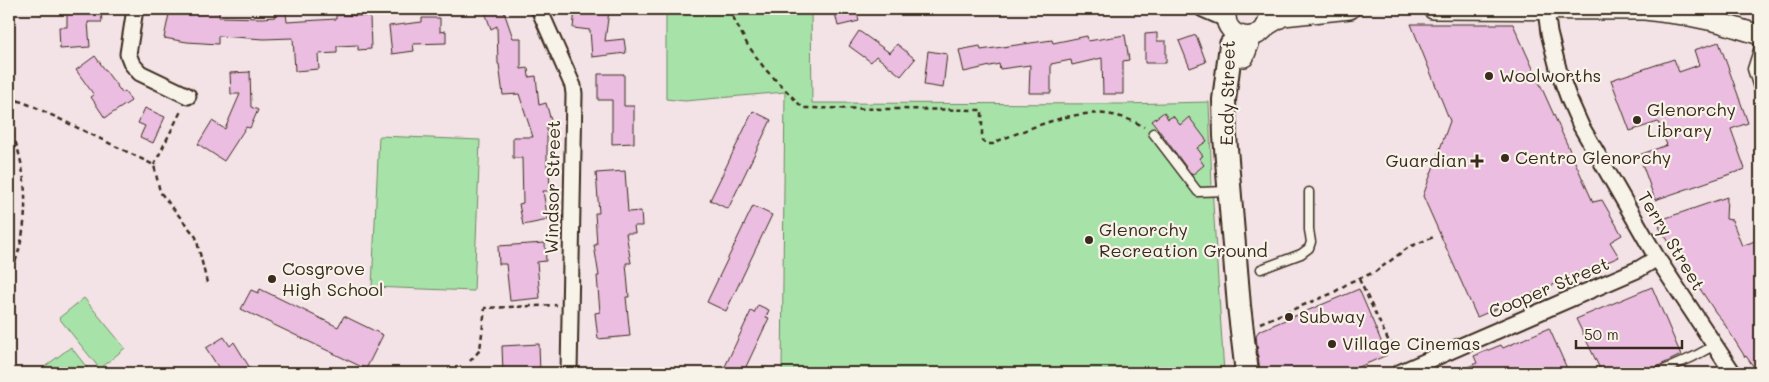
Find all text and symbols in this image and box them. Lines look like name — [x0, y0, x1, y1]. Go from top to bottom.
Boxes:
street label: Eady Street — [1214, 40, 1240, 146]
place label: Woolworths — [1499, 63, 1601, 87]
marker: Woolworths — [1483, 70, 1495, 82]
place label: Glenorchy Library — [1647, 97, 1736, 142]
marker: Glenorchy Library — [1631, 114, 1643, 126]
street label: Windsor Street — [539, 120, 565, 254]
place label: Centro Glenorchy — [1515, 145, 1671, 169]
place label: Guardian — [1385, 148, 1467, 172]
marker: Centro Glenorchy — [1499, 152, 1511, 164]
marker: Guardian — [1471, 155, 1483, 167]
street label: Terry Street — [1633, 186, 1711, 295]
place label: Glenorchy Recreation Ground — [1099, 217, 1268, 262]
marker: Glenorchy Recreation Ground — [1083, 234, 1095, 246]
street label: Cooper Street — [1485, 251, 1612, 323]
place label: Cosgrove High School — [282, 256, 383, 301]
marker: Cosgrove High School — [266, 273, 278, 285]
place label: Subway — [1299, 304, 1365, 328]
marker: Subway — [1283, 311, 1295, 323]
scale bar — [1576, 317, 1683, 349]
text: 50 m — [1584, 324, 1619, 344]
place label: Village Cinemas — [1342, 331, 1480, 355]
marker: Village Cinemas — [1326, 338, 1338, 350]

